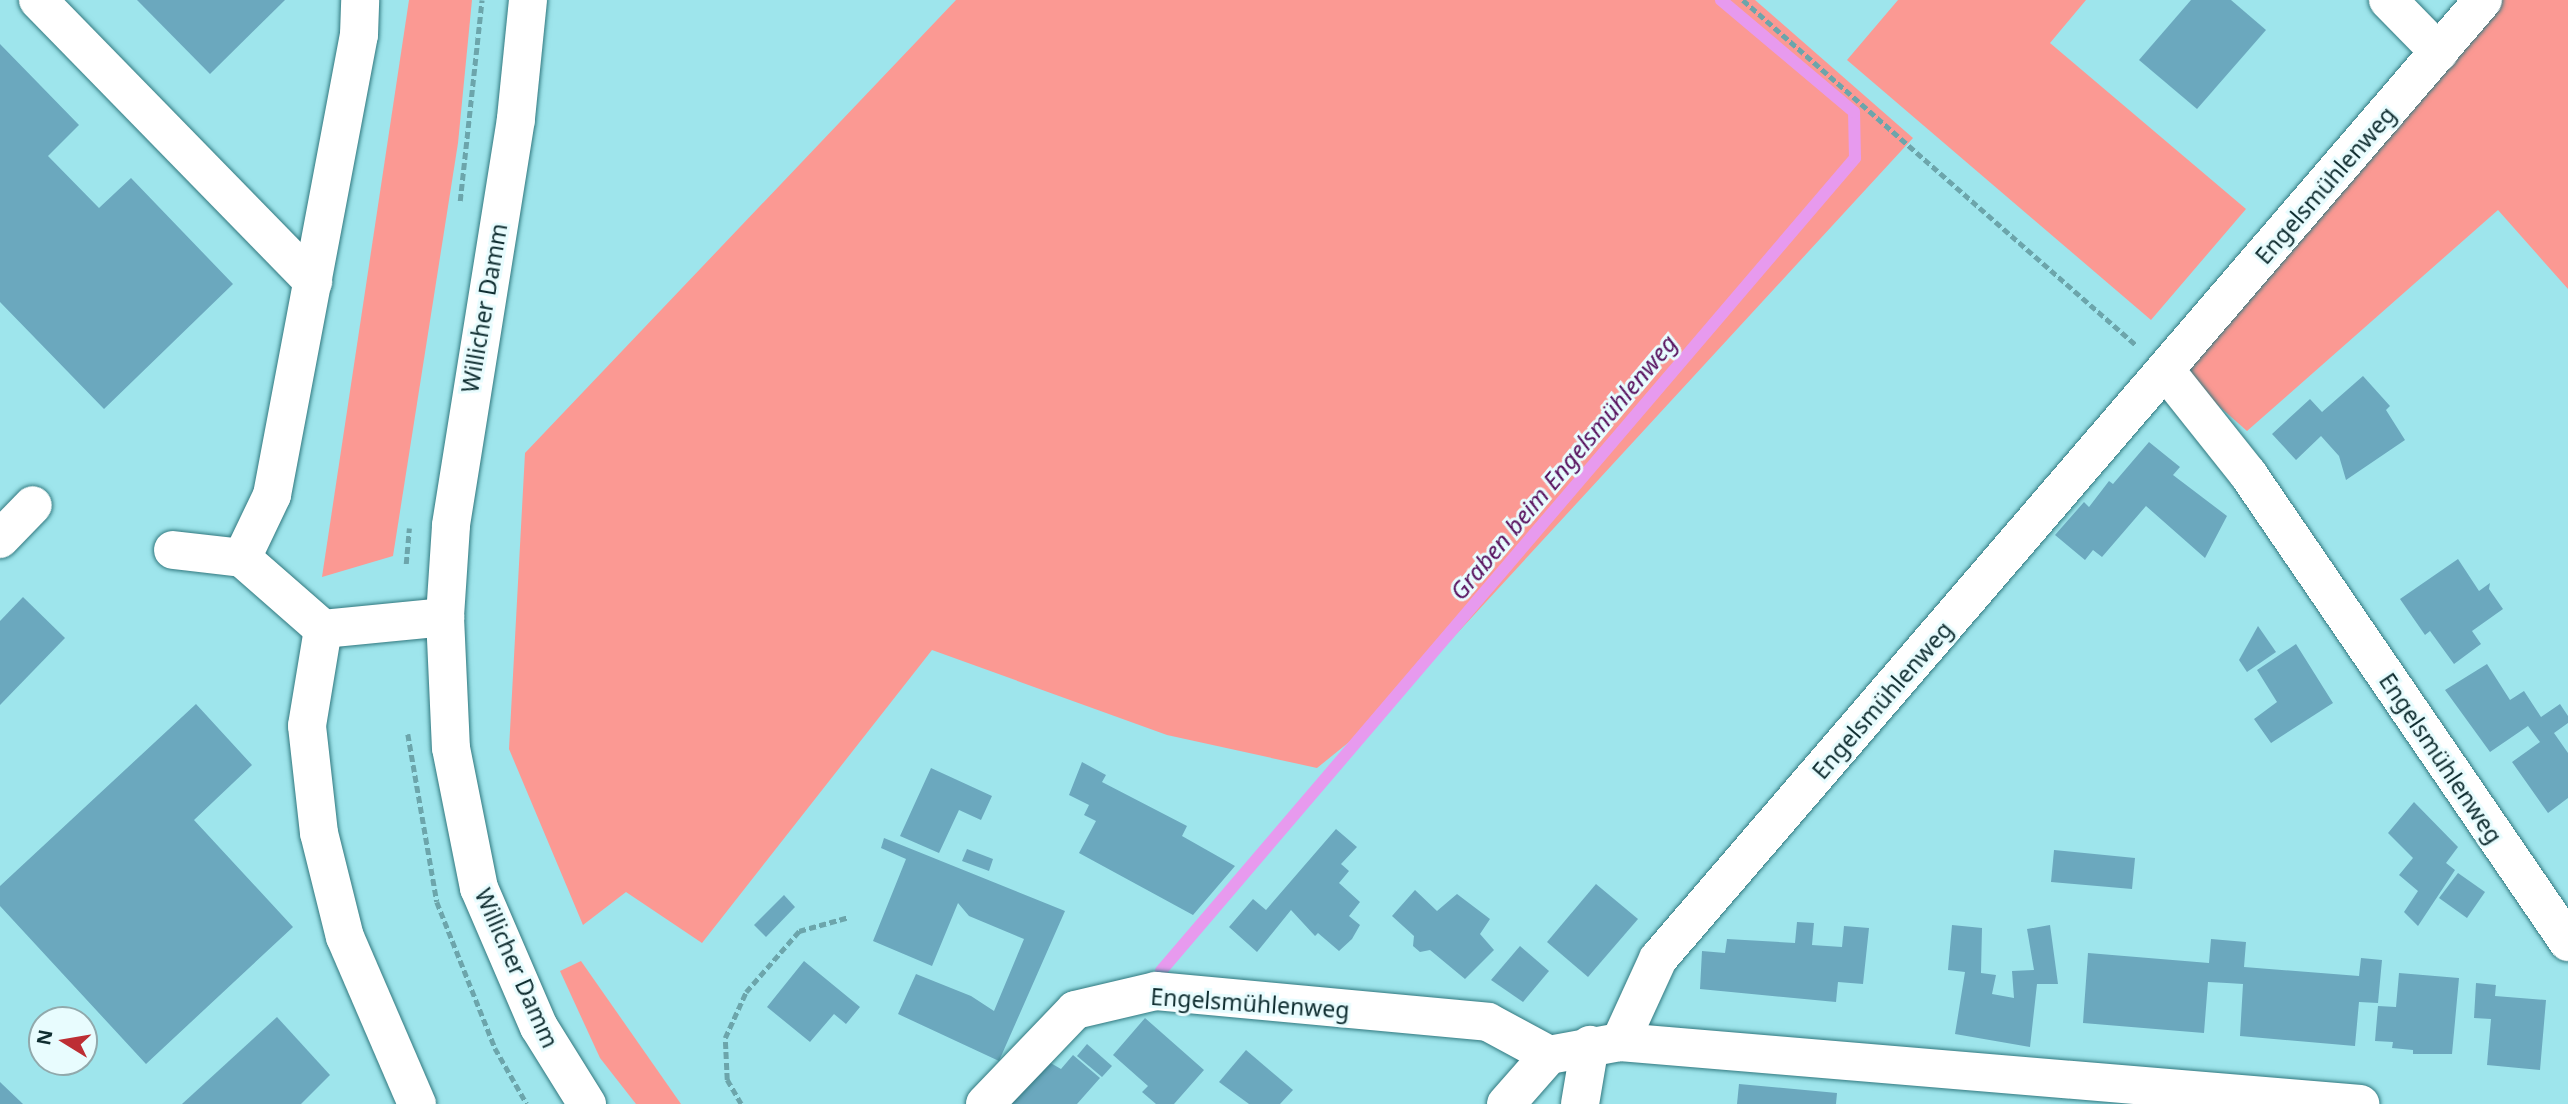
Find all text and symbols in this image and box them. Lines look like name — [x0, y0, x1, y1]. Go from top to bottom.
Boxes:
street label: Engelsmühlenweg — [2249, 101, 2401, 269]
street label: Willicher Damm — [456, 221, 512, 395]
water label: Graben beim Engelsmühlenweg — [1444, 329, 1682, 605]
street label: Engelsmühlenweg — [1806, 616, 1958, 784]
street label: Engelsmühlenweg — [2374, 668, 2508, 848]
street label: Willicher Damm — [470, 884, 564, 1052]
street label: Engelsmühlenweg — [1150, 982, 1350, 1024]
north arrow — [28, 1006, 98, 1076]
text: N — [30, 1027, 59, 1047]

